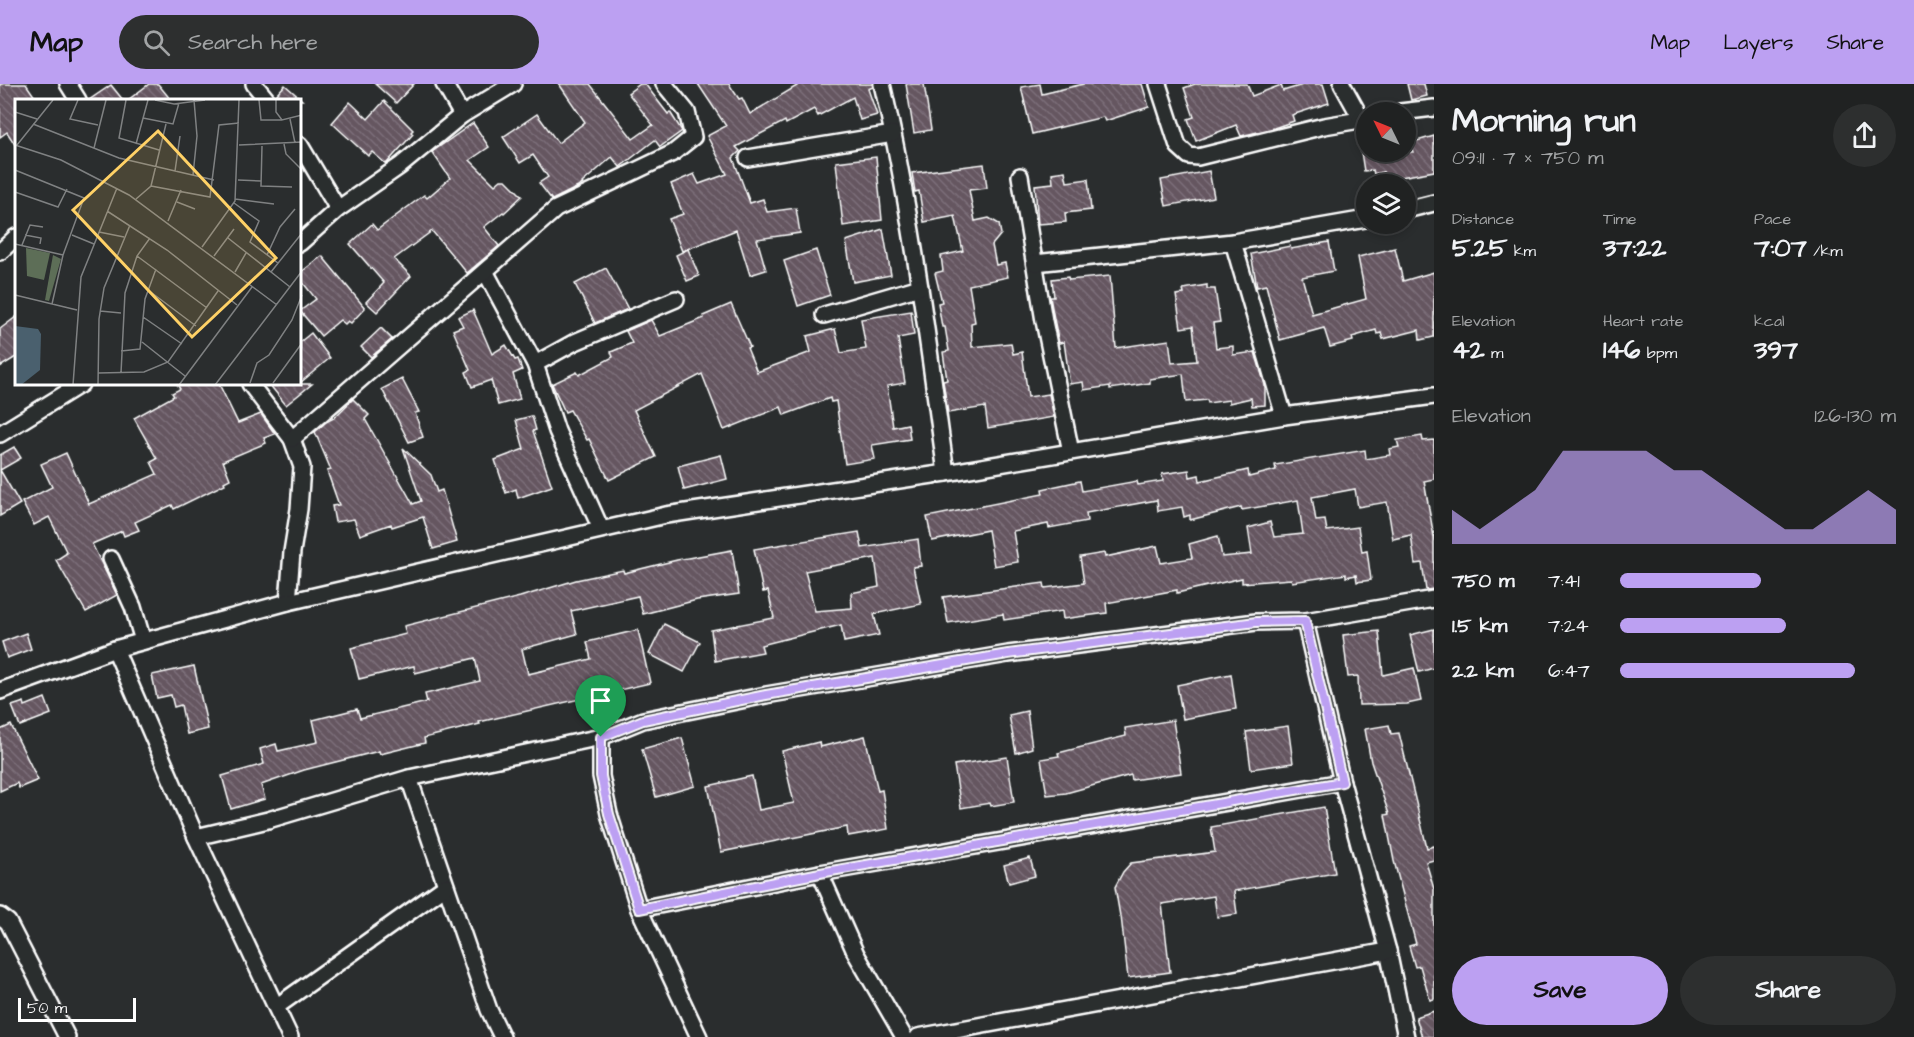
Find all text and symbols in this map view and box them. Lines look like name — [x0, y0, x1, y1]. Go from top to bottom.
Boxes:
search box — [119, 15, 539, 69]
text: Map — [30, 23, 83, 62]
icon: search — [140, 26, 173, 59]
text: Search here — [188, 27, 318, 58]
text: Map — [1650, 28, 1690, 57]
text: Layers — [1723, 28, 1793, 57]
text: Share — [1826, 28, 1884, 57]
text: Morning run — [1452, 98, 1636, 144]
inset map — [15, 99, 302, 386]
north arrow — [1356, 102, 1416, 162]
map controls — [1356, 102, 1416, 234]
button: share — [1833, 104, 1896, 167]
text: 09:11 · 7 × 750 m — [1452, 144, 1604, 172]
button: layers — [1356, 174, 1416, 234]
text: Distance — [1452, 208, 1514, 230]
text: Time — [1603, 208, 1637, 230]
text: Pace — [1754, 208, 1791, 230]
text: 5.25 — [1452, 230, 1507, 266]
text: 37:22 — [1603, 230, 1666, 266]
text: 7:07 — [1754, 230, 1807, 266]
text: km — [1507, 240, 1536, 262]
text: /km — [1807, 240, 1843, 262]
text: Elevation — [1452, 310, 1515, 332]
text: Heart rate — [1603, 310, 1683, 332]
text: kcal — [1754, 310, 1785, 332]
text: 42 — [1452, 332, 1485, 368]
text: 146 — [1603, 332, 1640, 368]
text: 397 — [1754, 332, 1798, 368]
text: m — [1485, 342, 1503, 364]
text: bpm — [1640, 342, 1677, 364]
text: Elevation — [1452, 402, 1531, 430]
text: 126–130 m — [1814, 402, 1896, 430]
text: 750 m — [1452, 567, 1515, 595]
text: 7:41 — [1548, 567, 1580, 595]
text: 1.5 km — [1452, 612, 1507, 640]
text: 7:24 — [1548, 612, 1589, 640]
text: 2.2 km — [1452, 657, 1514, 685]
text: 6:47 — [1548, 657, 1590, 685]
pin — [575, 675, 626, 737]
icon: arrive — [584, 684, 617, 717]
button: Save — [1452, 956, 1668, 1025]
button: Share — [1680, 956, 1896, 1025]
scale bar — [18, 995, 136, 1022]
text: 50 m — [27, 997, 67, 1019]

